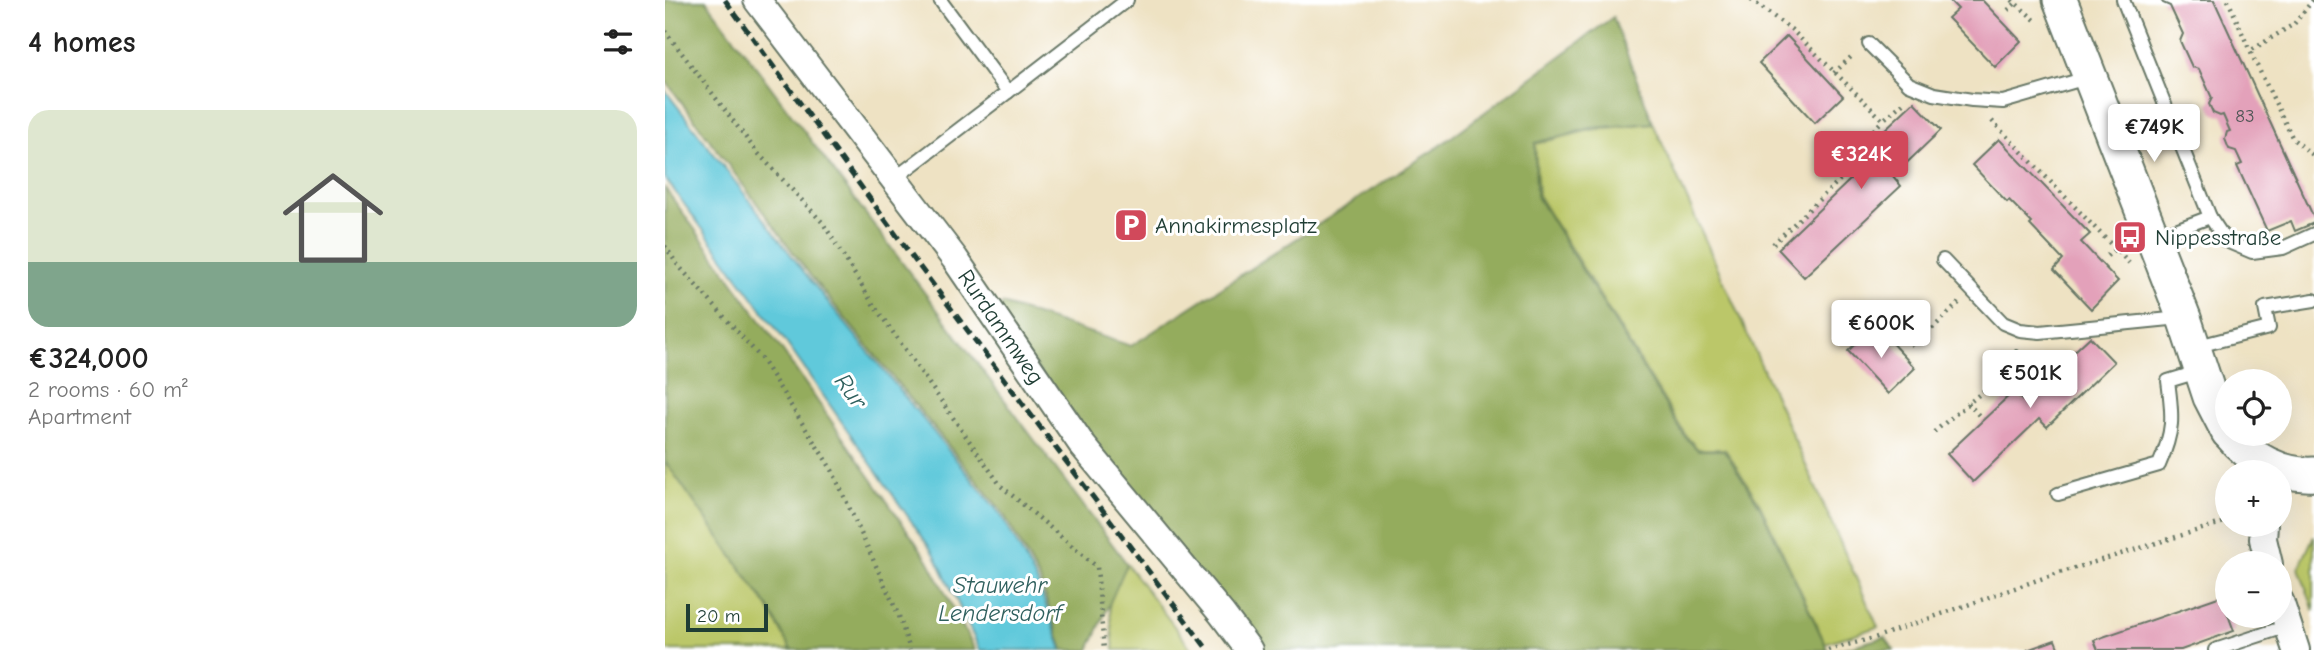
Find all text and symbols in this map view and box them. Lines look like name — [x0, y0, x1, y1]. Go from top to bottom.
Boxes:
icon: filters — [599, 23, 637, 61]
text: 4 homes — [28, 25, 135, 60]
pin: €749K — [2105, 104, 2203, 164]
house number: 83 — [2235, 105, 2255, 127]
text: €749K — [2124, 113, 2184, 140]
pin: €324K — [1812, 132, 1910, 191]
text: €324K — [1830, 140, 1892, 167]
icon: home — [270, 155, 396, 281]
parking icon: Annakirmesplatz — [1112, 206, 1150, 244]
place label: Annakirmesplatz — [1155, 212, 1317, 239]
bus stop icon: Nippesstraße — [2111, 218, 2149, 256]
place label: Nippesstraße — [2155, 224, 2281, 251]
street label: Rurdammweg — [952, 264, 1050, 390]
pin: €600K — [1832, 300, 1930, 360]
text: €600K — [1847, 309, 1915, 336]
text: €324,000 — [28, 341, 149, 376]
pin: €501K — [1981, 350, 2079, 410]
text: €501K — [1998, 359, 2062, 386]
water label: Rur — [829, 368, 874, 415]
map controls — [2215, 369, 2292, 628]
button: locate — [2215, 369, 2292, 446]
text: 2 rooms · 60 m² — [28, 376, 188, 403]
text: Apartment — [28, 403, 131, 430]
button: + — [2215, 460, 2292, 537]
button: − — [2215, 551, 2292, 628]
water label: Stauwehr Lendersdorf — [938, 571, 1066, 627]
scale bar — [686, 601, 768, 633]
text: 20 m — [697, 605, 741, 627]

